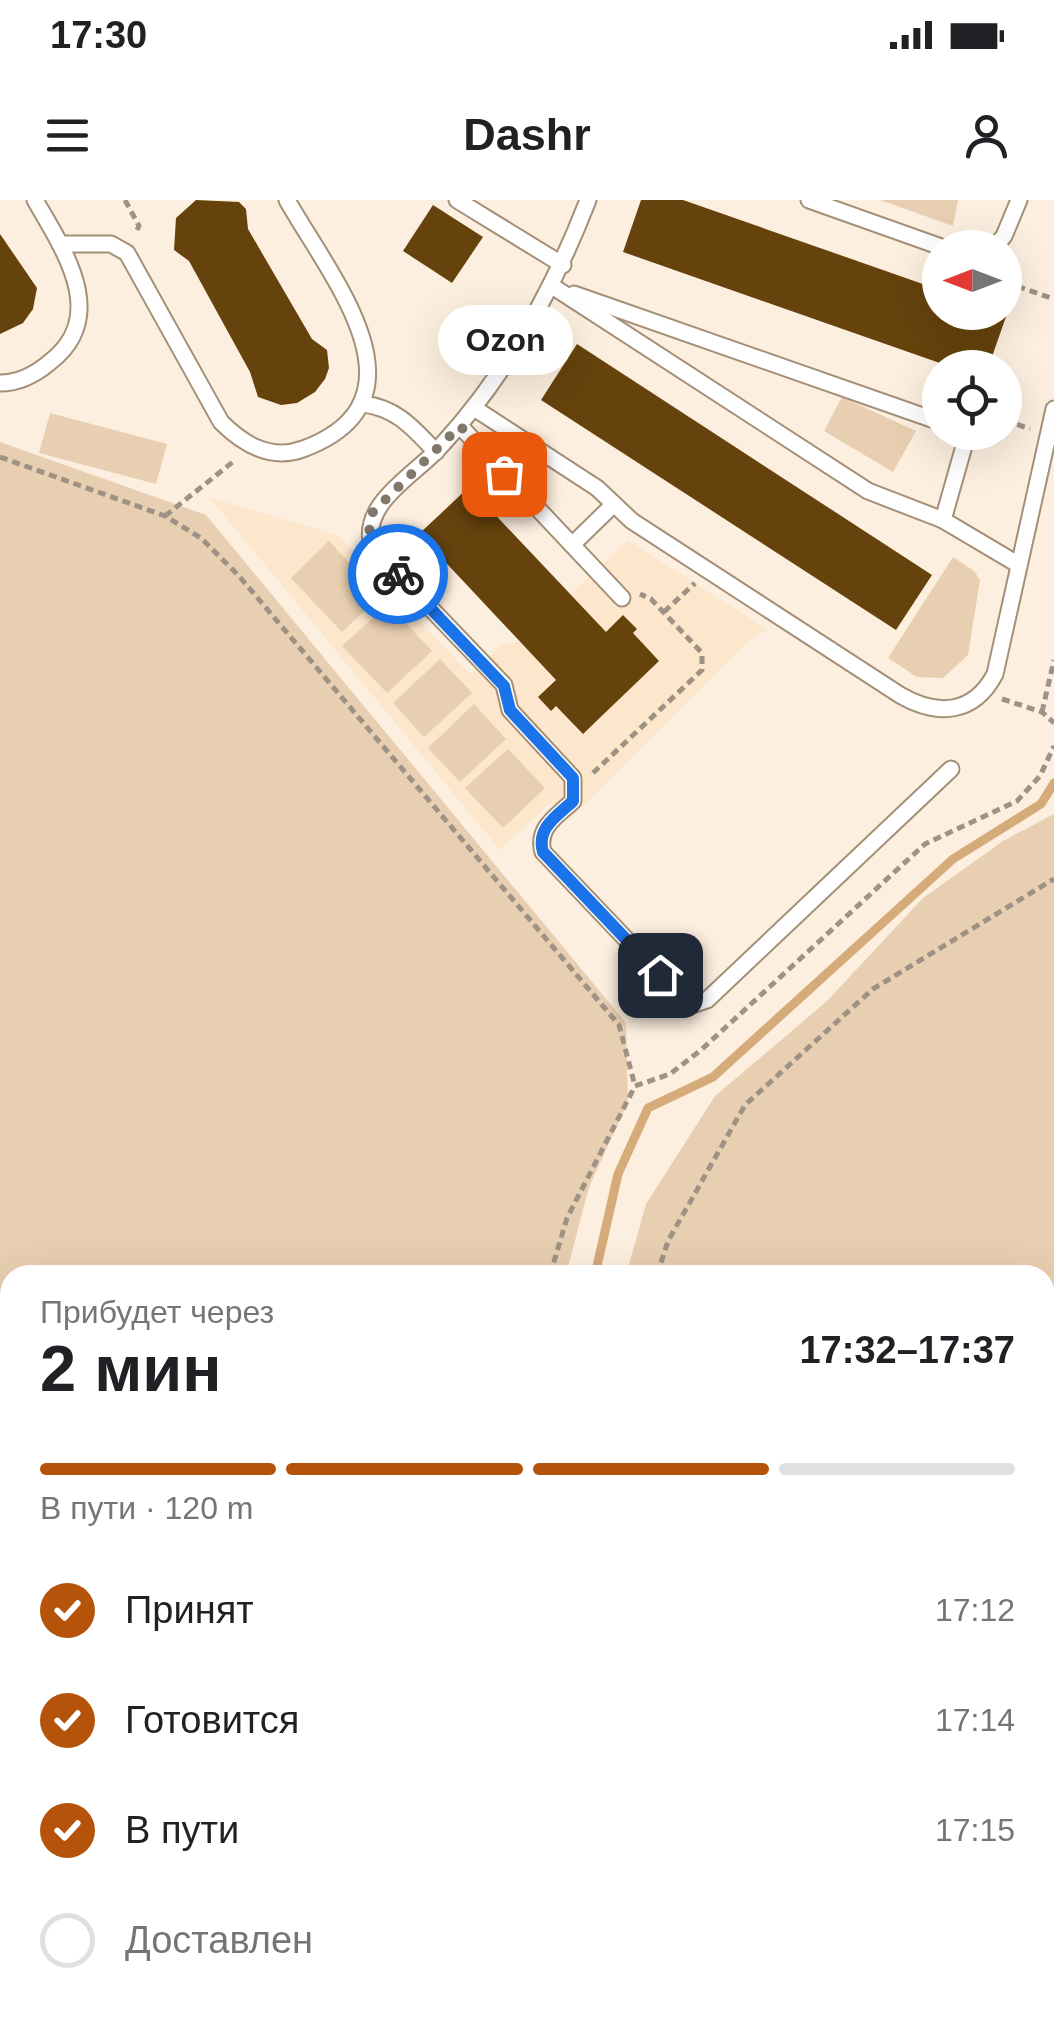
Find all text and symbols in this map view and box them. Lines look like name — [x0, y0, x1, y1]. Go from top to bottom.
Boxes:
text: 17:30 — [50, 14, 147, 56]
icon: menu — [40, 108, 95, 163]
icon: person — [959, 108, 1014, 163]
text: Dashr — [463, 109, 591, 160]
north arrow — [922, 230, 1022, 330]
map controls — [922, 230, 1022, 450]
callout: Ozon — [436, 304, 572, 374]
text: Ozon — [466, 322, 545, 358]
button: locate — [922, 350, 1022, 450]
pin — [462, 432, 547, 517]
icon: bag — [477, 447, 532, 502]
courier — [348, 524, 448, 624]
icon: bike — [371, 547, 426, 602]
pin — [618, 933, 703, 1018]
icon: home — [633, 948, 688, 1003]
text: Прибудет через — [40, 1294, 274, 1330]
text: 17:32–17:37 — [799, 1329, 1015, 1371]
text: 2 мин — [40, 1332, 222, 1405]
text: В пути · 120 m — [40, 1490, 253, 1526]
icon: check — [40, 1583, 95, 1638]
text: Принят — [125, 1589, 254, 1631]
text: 17:12 — [935, 1592, 1015, 1628]
icon: check — [40, 1693, 95, 1748]
text: Готовится — [125, 1699, 299, 1741]
text: 17:14 — [935, 1702, 1015, 1738]
icon: check — [40, 1803, 95, 1858]
text: В пути — [125, 1809, 239, 1851]
text: 17:15 — [935, 1812, 1015, 1848]
text: Доставлен — [125, 1919, 313, 1961]

